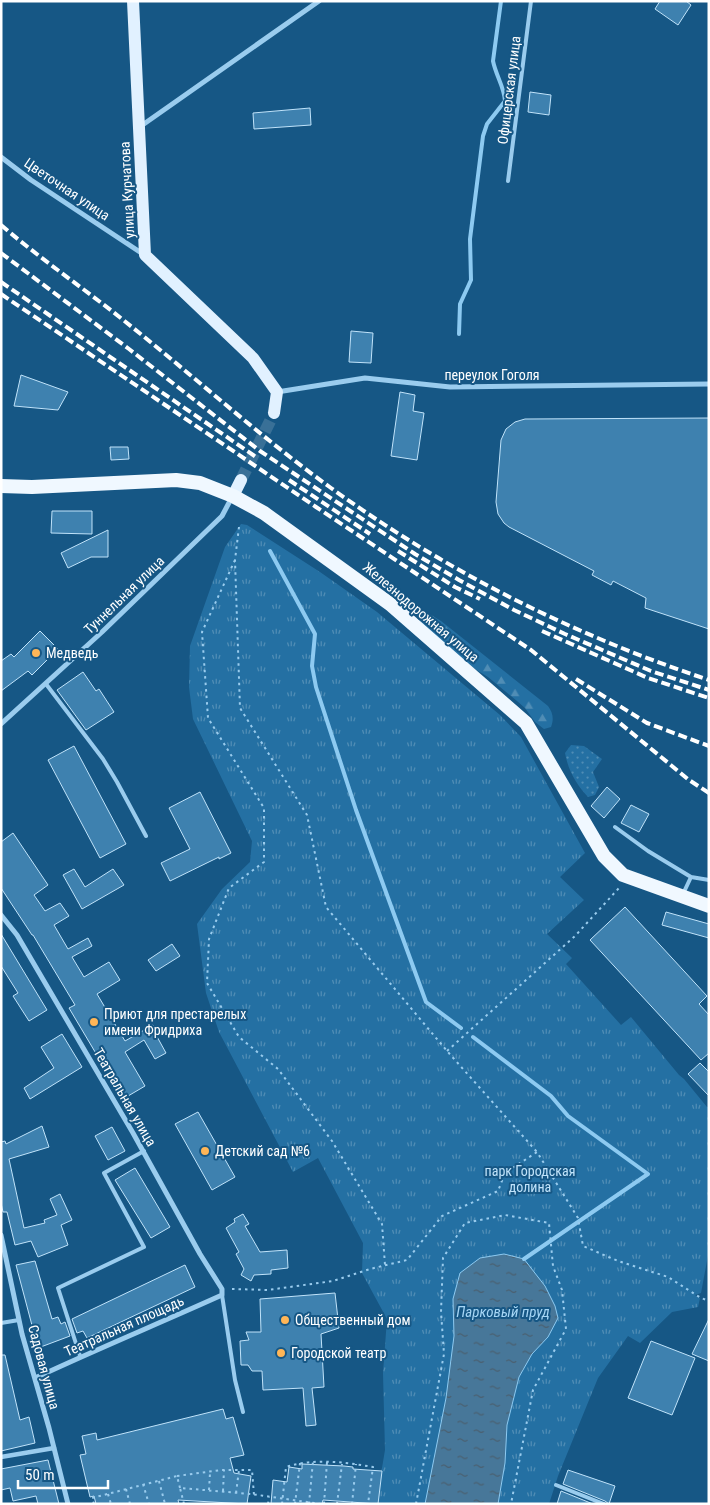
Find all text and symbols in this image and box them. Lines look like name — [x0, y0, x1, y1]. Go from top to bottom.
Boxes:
street label: Офицерская улица — [494, 35, 524, 145]
street label: улица Курчатова — [116, 141, 138, 239]
street label: Цветочная улица — [21, 155, 113, 223]
street label: переулок Гоголя — [444, 367, 540, 383]
street label: Туннельная улица — [81, 553, 167, 637]
street label: Железнодорожная улица — [360, 559, 482, 665]
place label: Медведь — [46, 645, 99, 661]
marker: Медведь — [30, 647, 42, 659]
place label: Приют для престарелых имени Фридриха — [104, 1006, 246, 1038]
marker: Приют для престарелых имени Фридриха — [88, 1016, 100, 1028]
street label: Театральная улица — [90, 1045, 160, 1149]
place label: Детский сад №6 — [215, 1143, 310, 1159]
marker: Детский сад №6 — [199, 1145, 211, 1157]
park label: парк Городская долина — [485, 1163, 575, 1195]
street label: Театральная площадь — [62, 1292, 187, 1360]
water label: Парковый пруд — [456, 1303, 550, 1321]
place label: Общественный дом — [295, 1312, 411, 1328]
marker: Общественный дом — [279, 1314, 291, 1326]
street label: Садовая улица — [25, 1323, 63, 1411]
place label: Городской театр — [291, 1345, 386, 1361]
marker: Городской театр — [275, 1347, 287, 1359]
scale bar — [18, 1458, 108, 1490]
text: 50 m — [25, 1466, 55, 1484]

